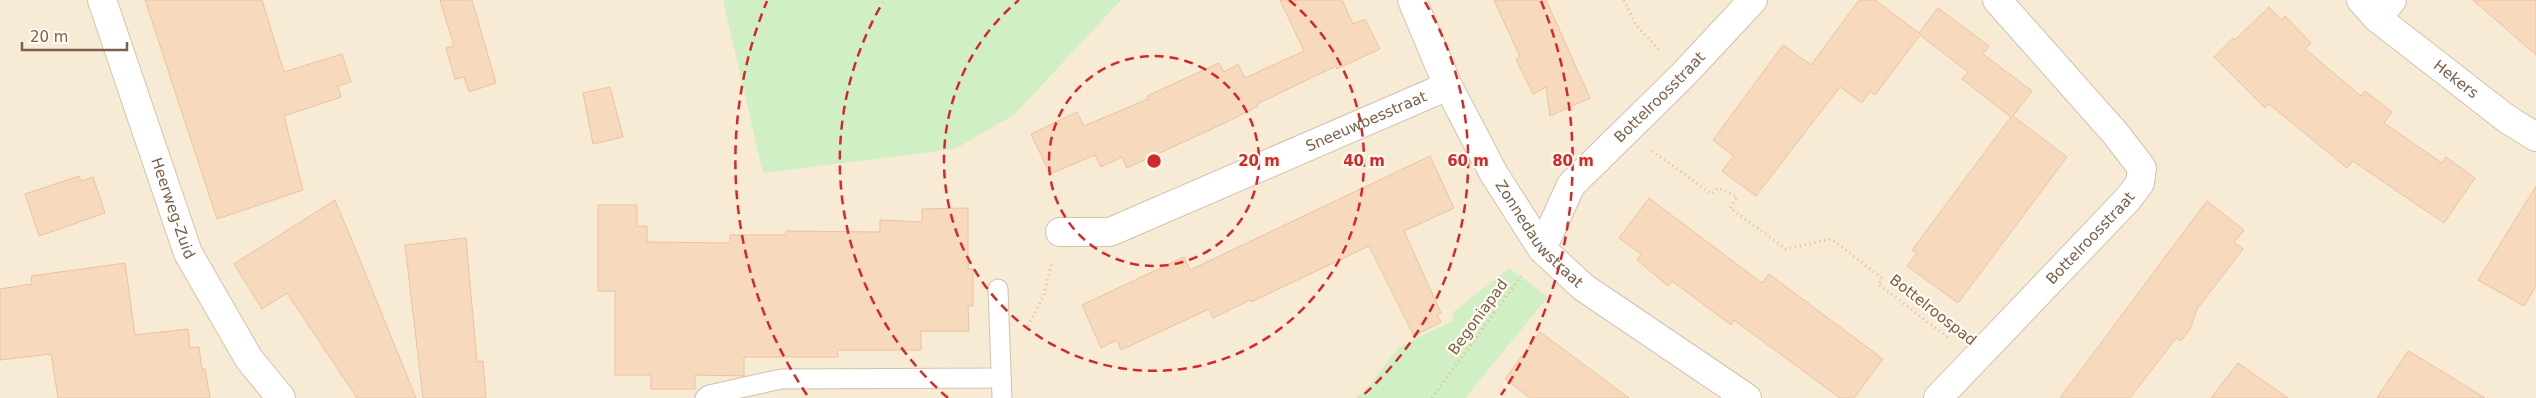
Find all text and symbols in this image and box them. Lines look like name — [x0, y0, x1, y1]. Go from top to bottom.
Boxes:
scale bar — [22, 20, 128, 52]
text: 20 m — [30, 28, 68, 46]
street label: Bottelroosstraat — [1611, 48, 1709, 146]
street label: Hekers — [2430, 56, 2482, 102]
street label: Sneeuwbesstraat — [1303, 87, 1430, 155]
centre of rings — [1145, 152, 1163, 170]
text: 20 m — [1238, 152, 1280, 170]
text: 40 m — [1343, 152, 1385, 170]
text: 60 m — [1447, 152, 1489, 170]
text: 80 m — [1552, 152, 1594, 170]
street label: Heerweg-Zuid — [147, 155, 199, 262]
street label: Zonnedauwstraat — [1491, 177, 1587, 291]
street label: Bottelroosstraat — [2042, 188, 2139, 288]
street label: Bottelroospad — [1886, 271, 1980, 349]
street label: Begoniapad — [1444, 276, 1512, 358]

